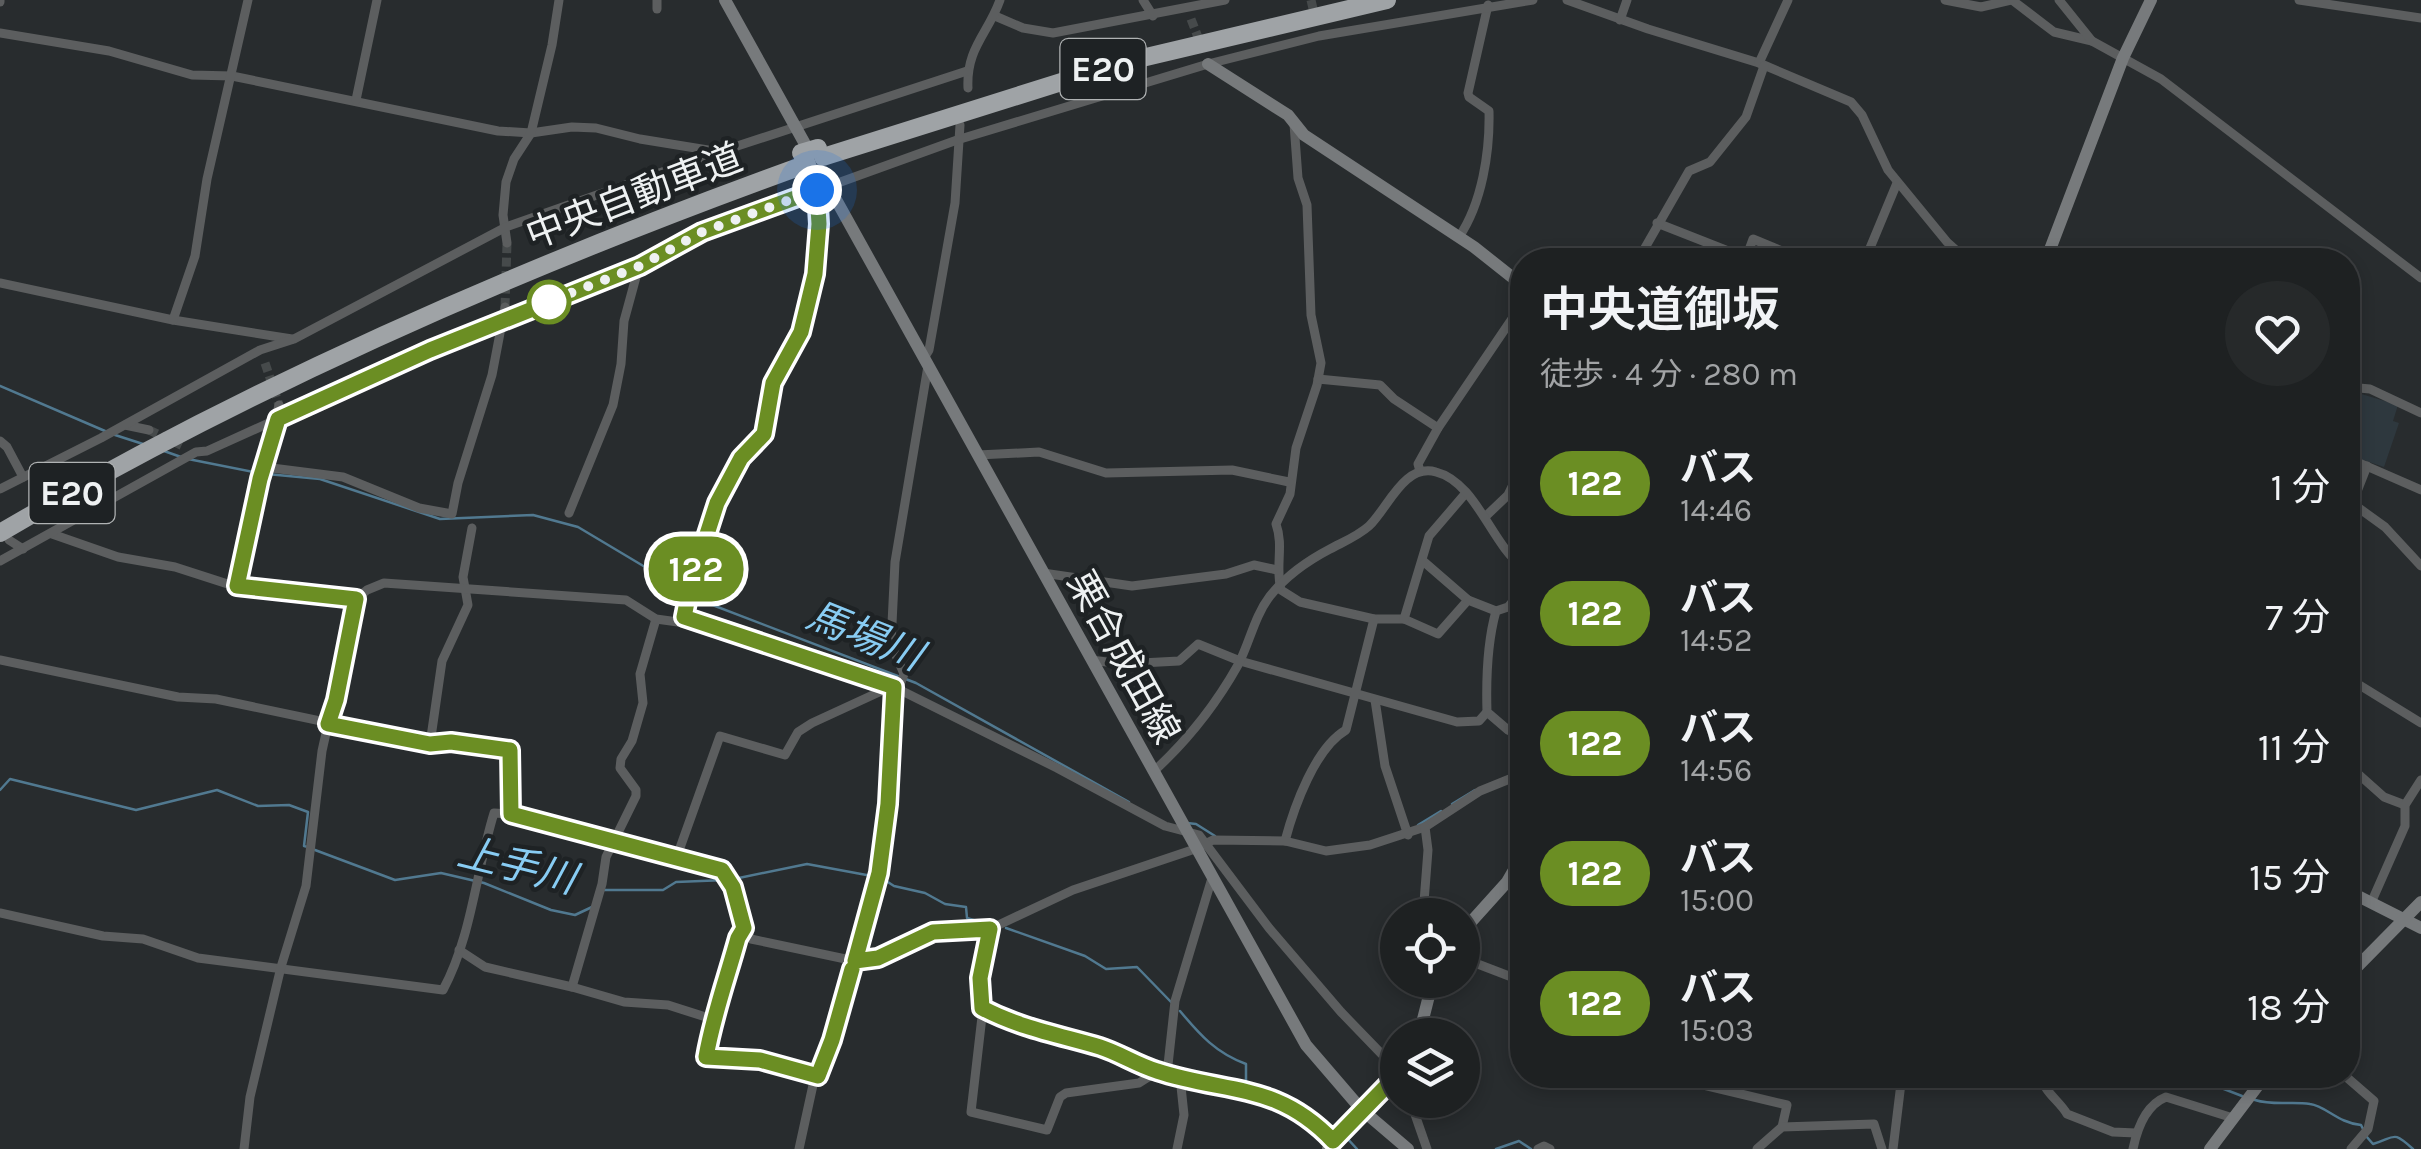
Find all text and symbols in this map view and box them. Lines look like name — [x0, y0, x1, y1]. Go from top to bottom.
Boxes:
road number: E20 — [1060, 39, 1146, 99]
street label: 中央自動車道 — [520, 135, 749, 258]
your location — [792, 165, 842, 215]
unlabelled marker — [528, 281, 570, 323]
button: heart — [2225, 281, 2330, 386]
text: 中央道御坂 — [1540, 282, 1780, 338]
text: 徒歩 · 4 分 · 280 m — [1540, 356, 1798, 393]
text: バス — [1680, 446, 1756, 491]
road number: E20 — [30, 463, 114, 523]
text: 122 — [1568, 463, 1622, 504]
text: 1 分 — [2270, 465, 2330, 510]
text: 14:46 — [1680, 492, 1752, 529]
line badge: 122 — [638, 536, 754, 602]
text: 122 — [669, 549, 723, 590]
street label: 栗合成田線 — [1058, 563, 1189, 751]
text: バス — [1680, 576, 1756, 621]
water label: 馬場川 — [800, 591, 933, 681]
text: 122 — [1568, 593, 1622, 634]
text: 7 分 — [2265, 595, 2330, 640]
text: 14:52 — [1680, 622, 1752, 659]
text: バス — [1680, 706, 1756, 751]
text: 122 — [1568, 723, 1622, 764]
text: 11 分 — [2258, 725, 2330, 770]
text: 14:56 — [1680, 752, 1752, 789]
water label: 上手川 — [453, 828, 585, 904]
text: バス — [1680, 836, 1756, 881]
text: 122 — [1568, 853, 1622, 894]
text: 15 分 — [2249, 855, 2330, 900]
text: 15:00 — [1680, 882, 1754, 919]
map controls — [1380, 898, 1480, 1118]
button: locate — [1380, 898, 1480, 998]
text: バス — [1680, 966, 1756, 1011]
text: 122 — [1568, 983, 1622, 1024]
text: 18 分 — [2247, 985, 2330, 1030]
text: 15:03 — [1680, 1012, 1754, 1049]
button: layers — [1380, 1018, 1480, 1118]

